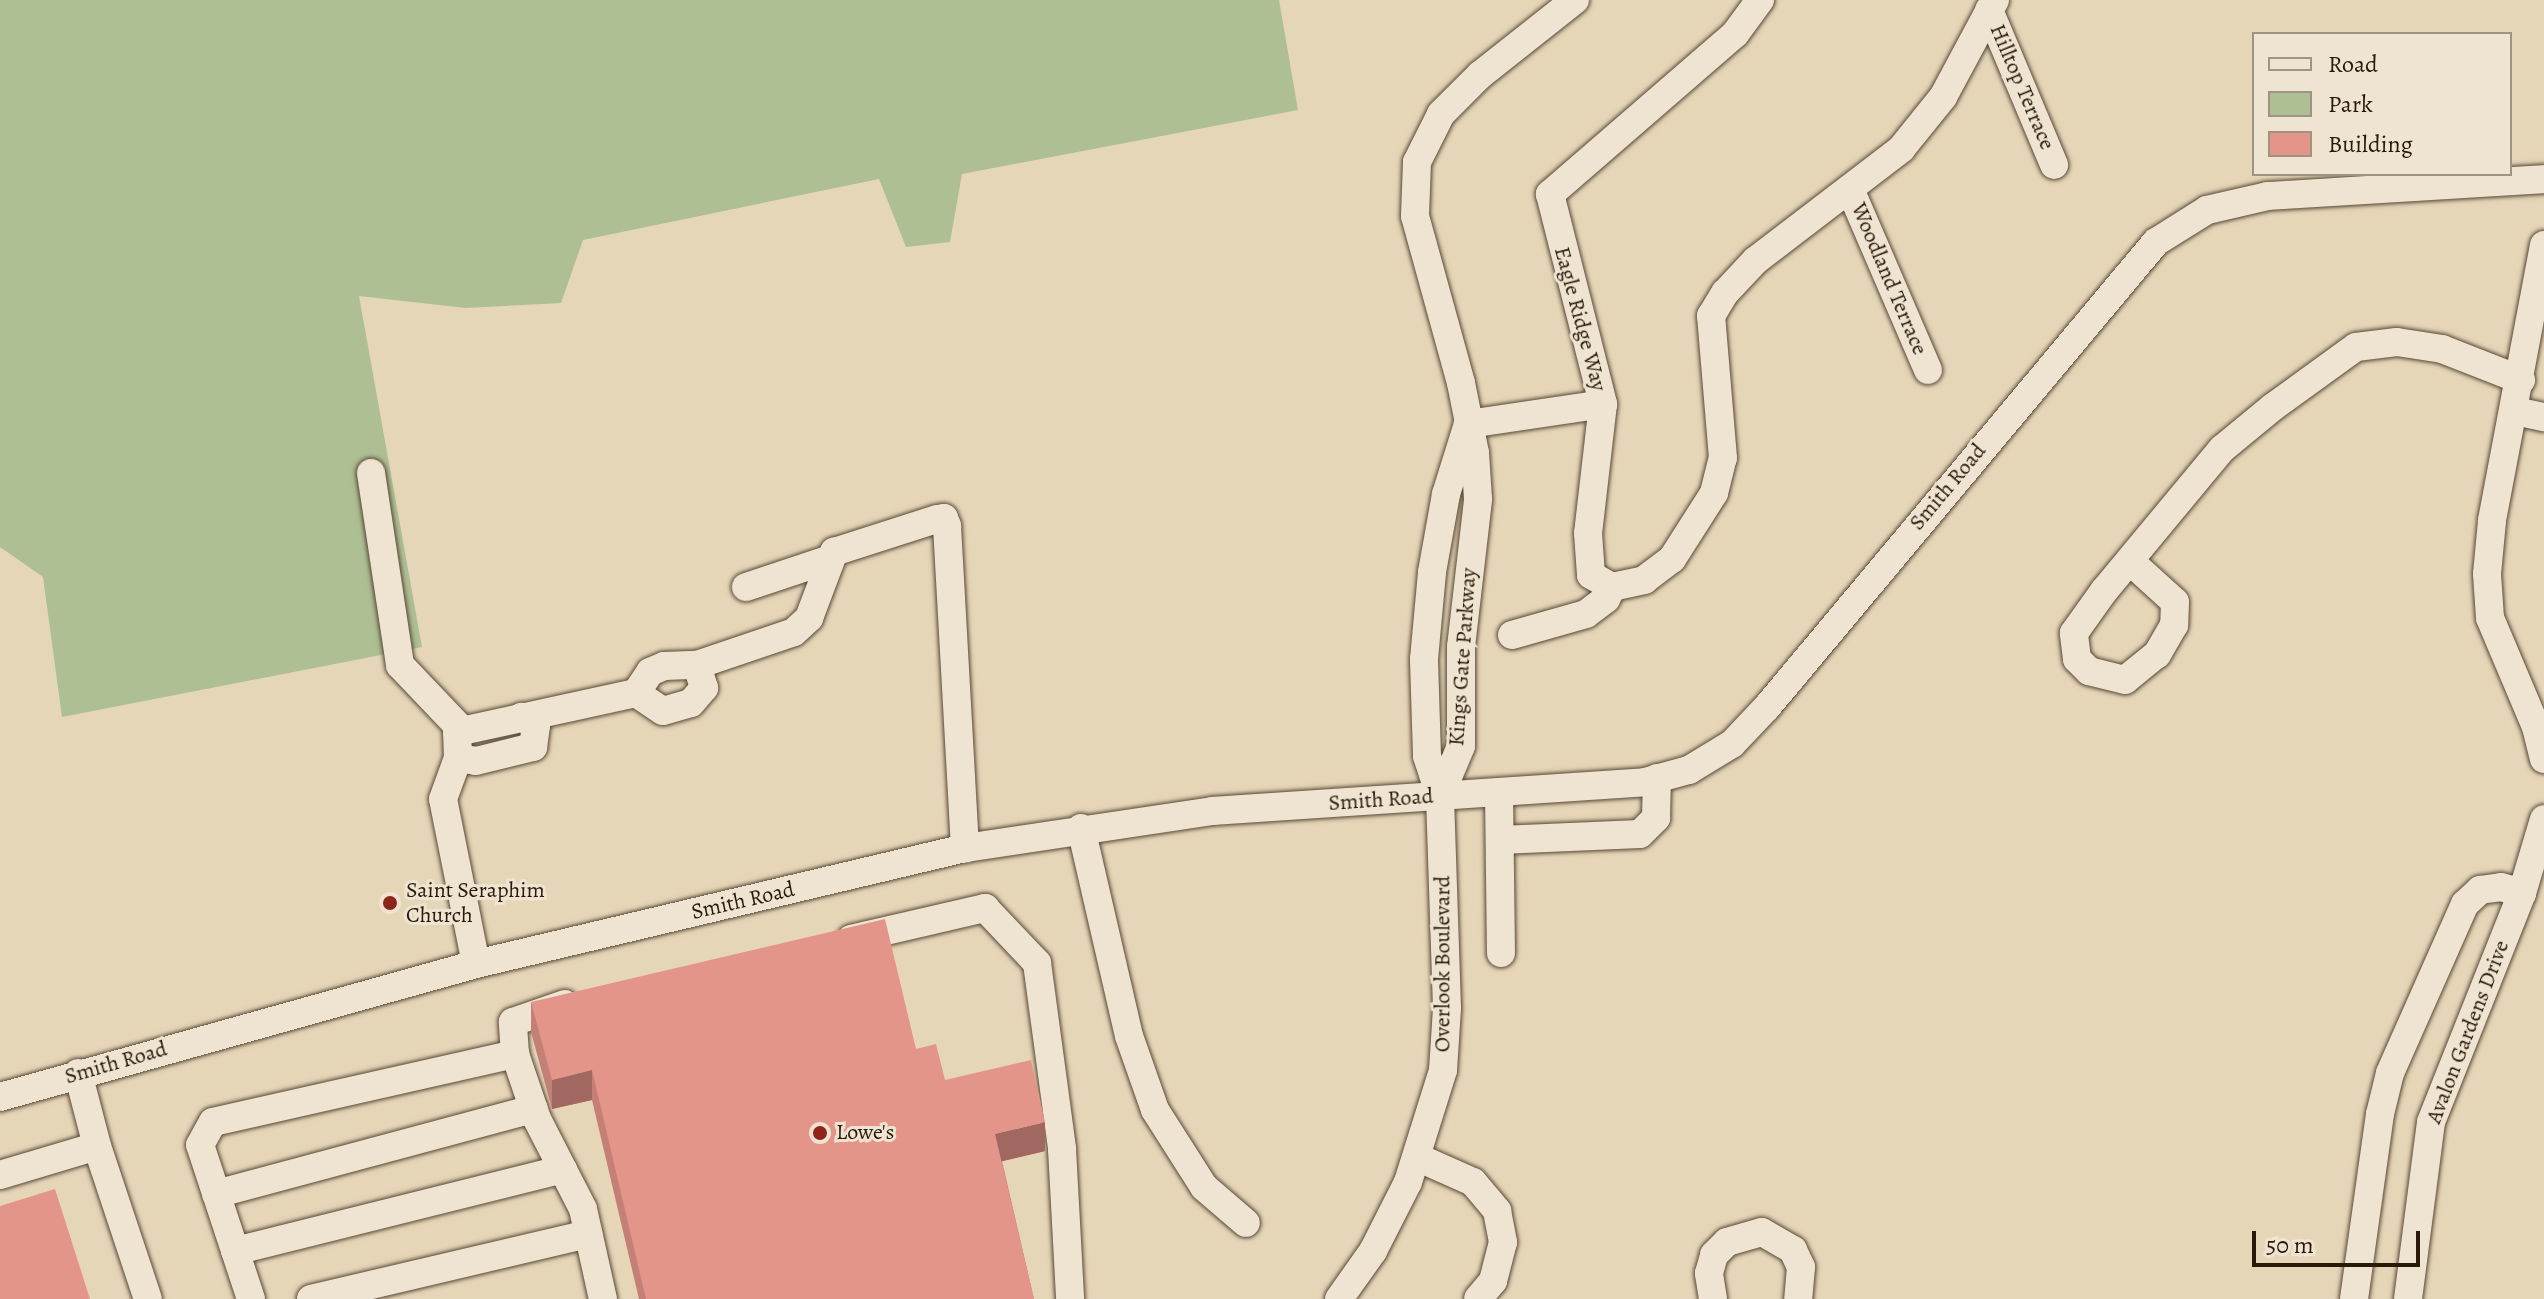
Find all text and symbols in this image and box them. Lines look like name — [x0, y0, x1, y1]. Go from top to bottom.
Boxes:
street label: Hilltop Terrace — [1984, 20, 2060, 154]
legend — [2252, 32, 2512, 176]
text: Road — [2328, 48, 2378, 80]
text: Park — [2328, 88, 2373, 120]
text: Building — [2328, 128, 2413, 160]
street label: Woodland Terrace — [1845, 199, 1933, 359]
street label: Eagle Ridge Way — [1548, 244, 1612, 394]
street label: Smith Road — [1904, 438, 1992, 536]
street label: Kings Gate Parkway — [1444, 567, 1482, 747]
street label: Smith Road — [1328, 783, 1434, 817]
street label: Smith Road — [689, 876, 797, 926]
street label: Overlook Boulevard — [1430, 876, 1456, 1052]
place label: Saint Seraphim Church — [406, 877, 545, 928]
marker: Saint Seraphim Church — [381, 894, 399, 912]
street label: Avalon Gardens Drive — [2421, 937, 2515, 1127]
street label: Smith Road — [62, 1036, 170, 1090]
place label: Lowe's — [836, 1120, 894, 1146]
marker: Lowe's — [811, 1124, 829, 1142]
scale bar — [2256, 1215, 2424, 1265]
text: 50 m — [2266, 1229, 2314, 1261]

